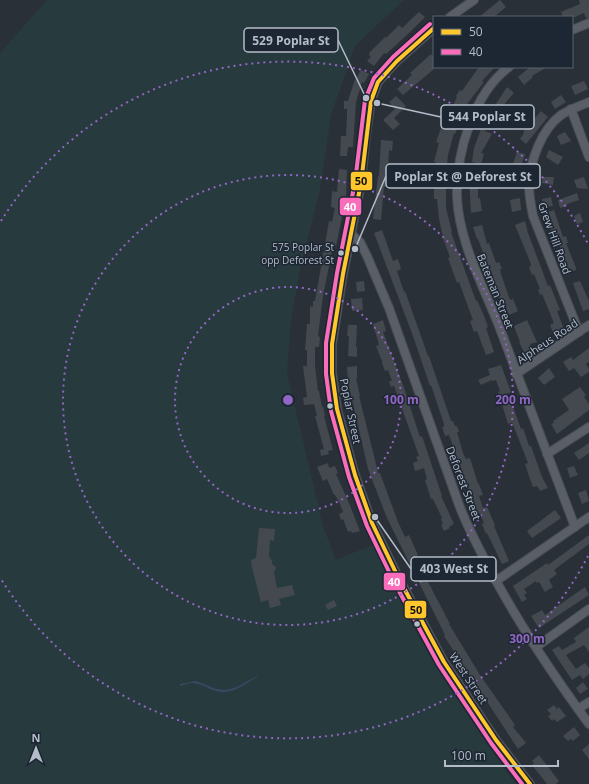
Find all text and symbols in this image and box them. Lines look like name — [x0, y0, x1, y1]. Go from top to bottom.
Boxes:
legend — [433, 16, 573, 68]
text: 50 — [469, 23, 483, 40]
callout: 529 Poplar St — [244, 28, 338, 52]
text: 529 Poplar St — [252, 32, 330, 49]
text: 40 — [469, 43, 483, 60]
callout: 544 Poplar St — [441, 105, 534, 129]
text: 544 Poplar St — [448, 108, 526, 125]
callout: Poplar St @ Deforest St — [386, 164, 540, 188]
text: Poplar St @ Deforest St — [394, 168, 532, 185]
line badge: 50 — [350, 171, 373, 191]
text: 50 — [355, 173, 367, 188]
line badge: 40 — [339, 197, 362, 216]
text: 40 — [344, 199, 356, 214]
street label: Grew Hill Road — [535, 200, 575, 276]
place label: 575 Poplar St opp Deforest St — [261, 240, 334, 267]
marker: 575 Poplar St opp Deforest St — [336, 248, 346, 258]
street label: Bateman Street — [474, 251, 518, 331]
street label: Alpheus Road — [514, 315, 580, 367]
street label: Poplar Street — [337, 377, 365, 445]
text: 100 m — [383, 391, 419, 408]
text: 200 m — [495, 391, 531, 408]
centre of rings — [281, 393, 295, 407]
unlabelled marker — [325, 401, 335, 411]
street label: Deforest Street — [443, 444, 485, 522]
callout: 403 West St — [411, 557, 496, 581]
text: 403 West St — [420, 560, 488, 577]
line badge: 40 — [383, 572, 406, 591]
text: 40 — [388, 574, 400, 589]
line badge: 50 — [404, 600, 427, 619]
text: 50 — [410, 602, 422, 617]
unlabelled marker — [412, 619, 422, 629]
text: 300 m — [509, 630, 545, 647]
street label: West Street — [446, 649, 492, 707]
north arrow — [16, 728, 56, 768]
text: N — [32, 730, 40, 745]
scale bar — [445, 742, 558, 768]
text: 100 m — [451, 747, 486, 764]

